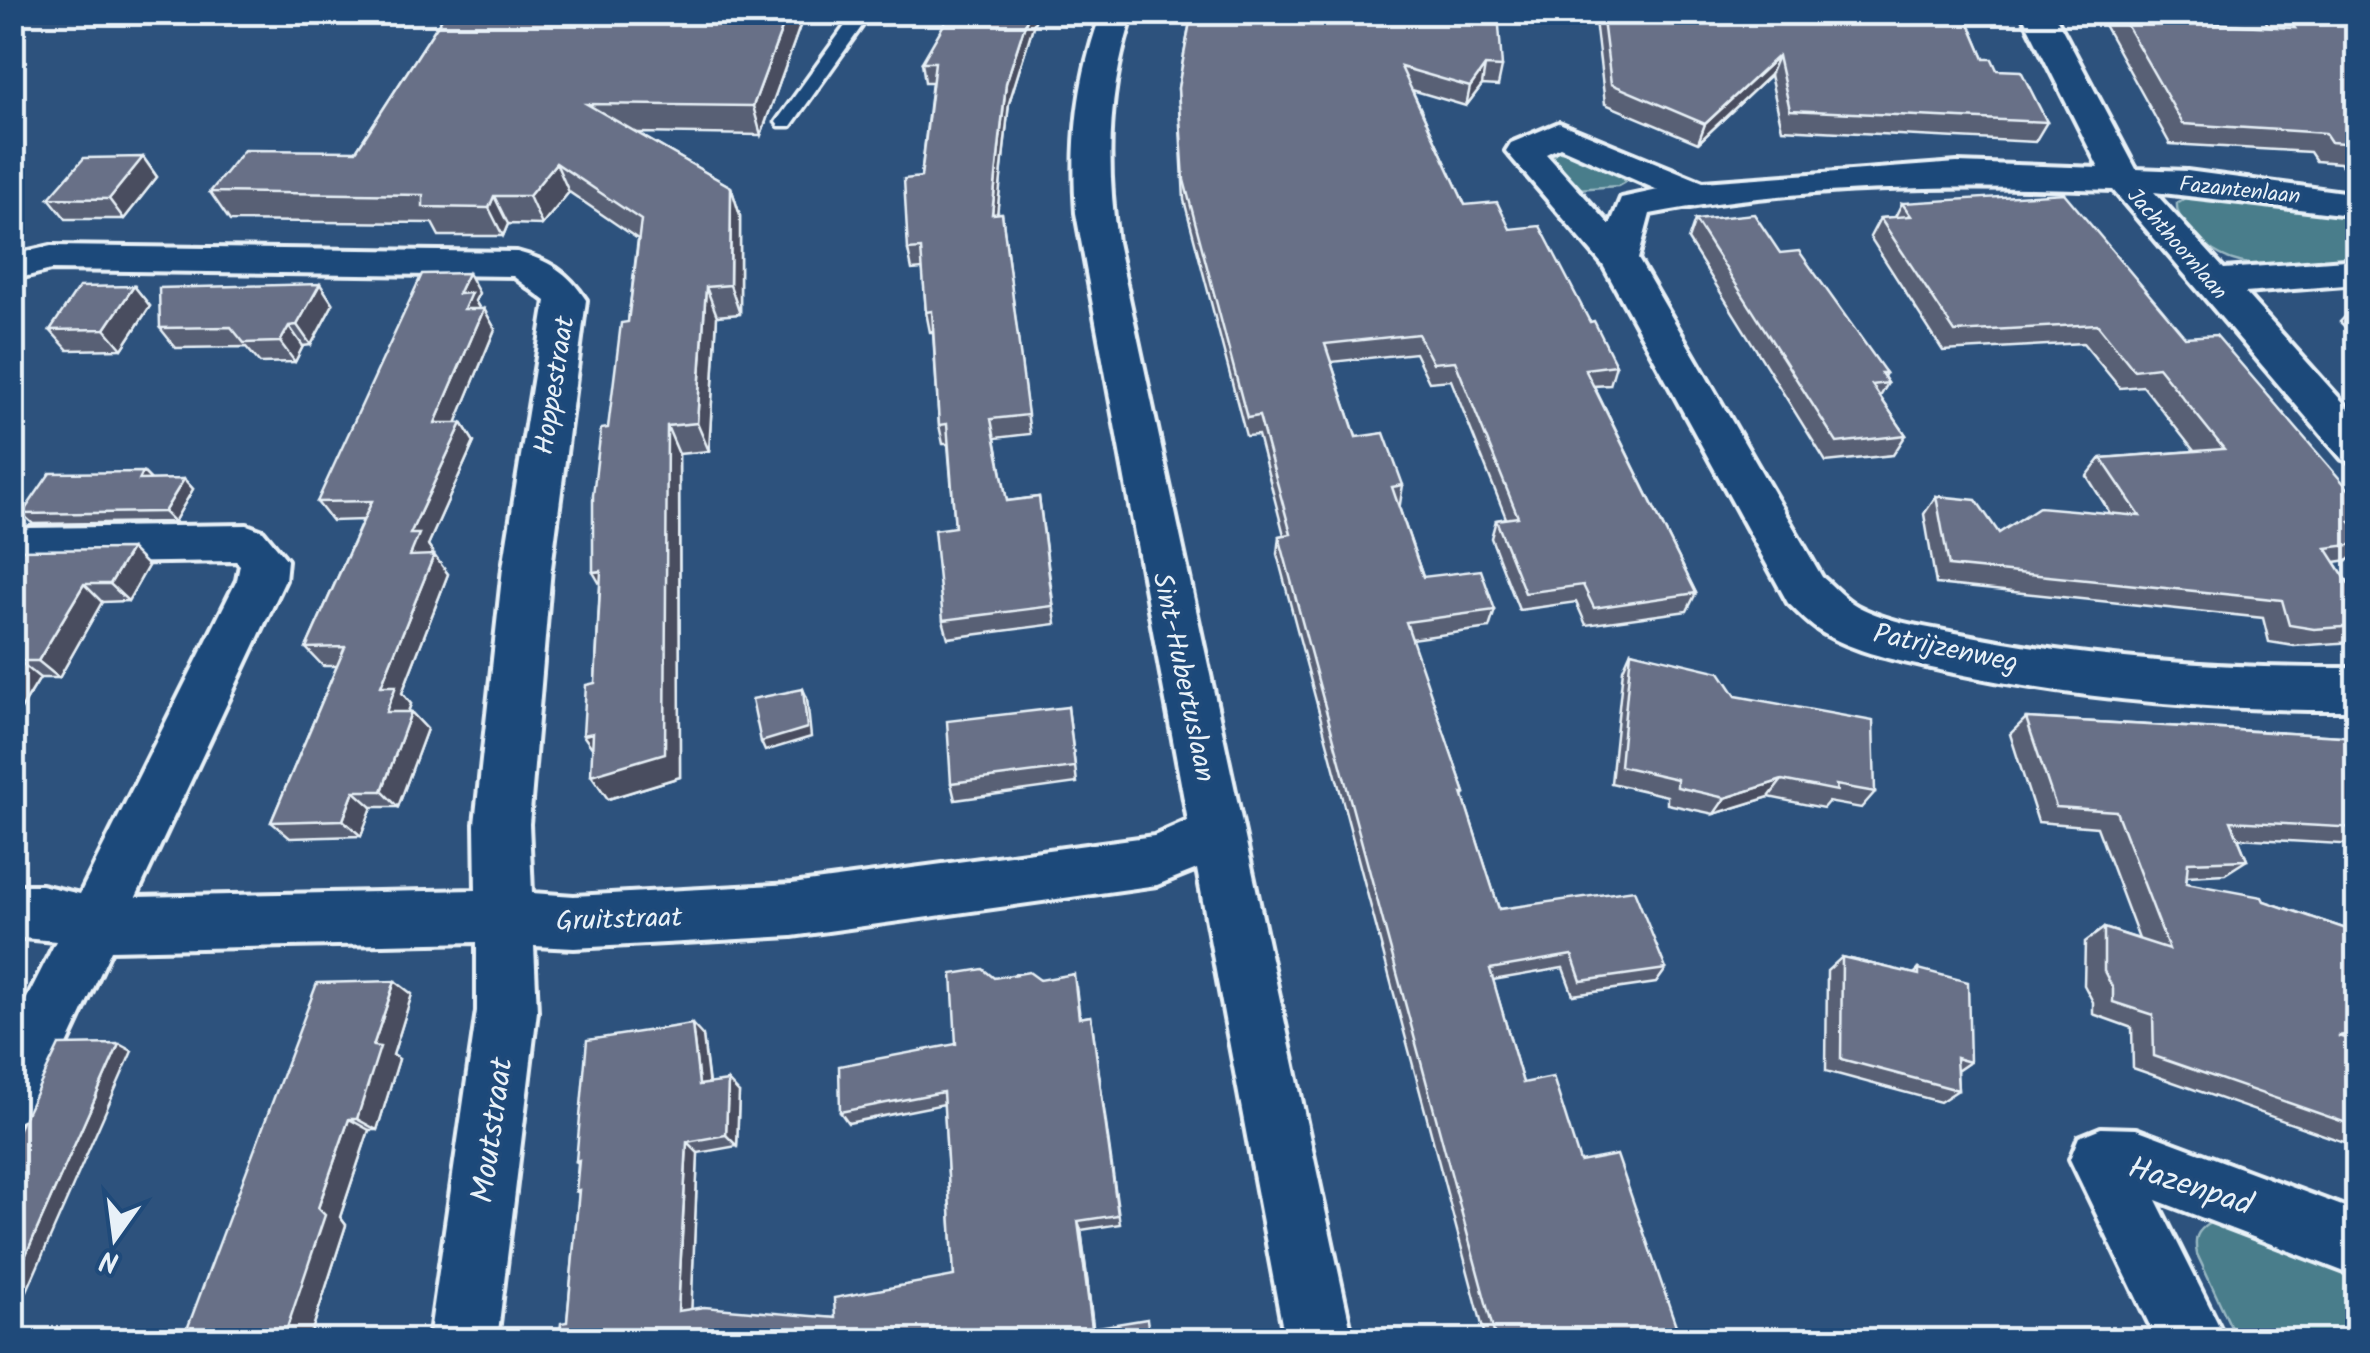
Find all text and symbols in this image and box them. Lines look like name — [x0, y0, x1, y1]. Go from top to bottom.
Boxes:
street label: Fazantenlaan — [2178, 168, 2302, 215]
street label: Jachthoornlaan — [2117, 181, 2235, 309]
street label: Hoppestraat — [522, 312, 589, 458]
street label: Sint-Hubertuslaan — [1138, 569, 1227, 786]
street label: Patrijzenweg — [1869, 612, 2022, 687]
street label: Gruitstraat — [555, 896, 684, 945]
street label: Moutstraat — [458, 1054, 529, 1206]
street label: Hazenpad — [2121, 1143, 2260, 1232]
north arrow — [65, 1188, 165, 1288]
text: N — [95, 1236, 124, 1284]

